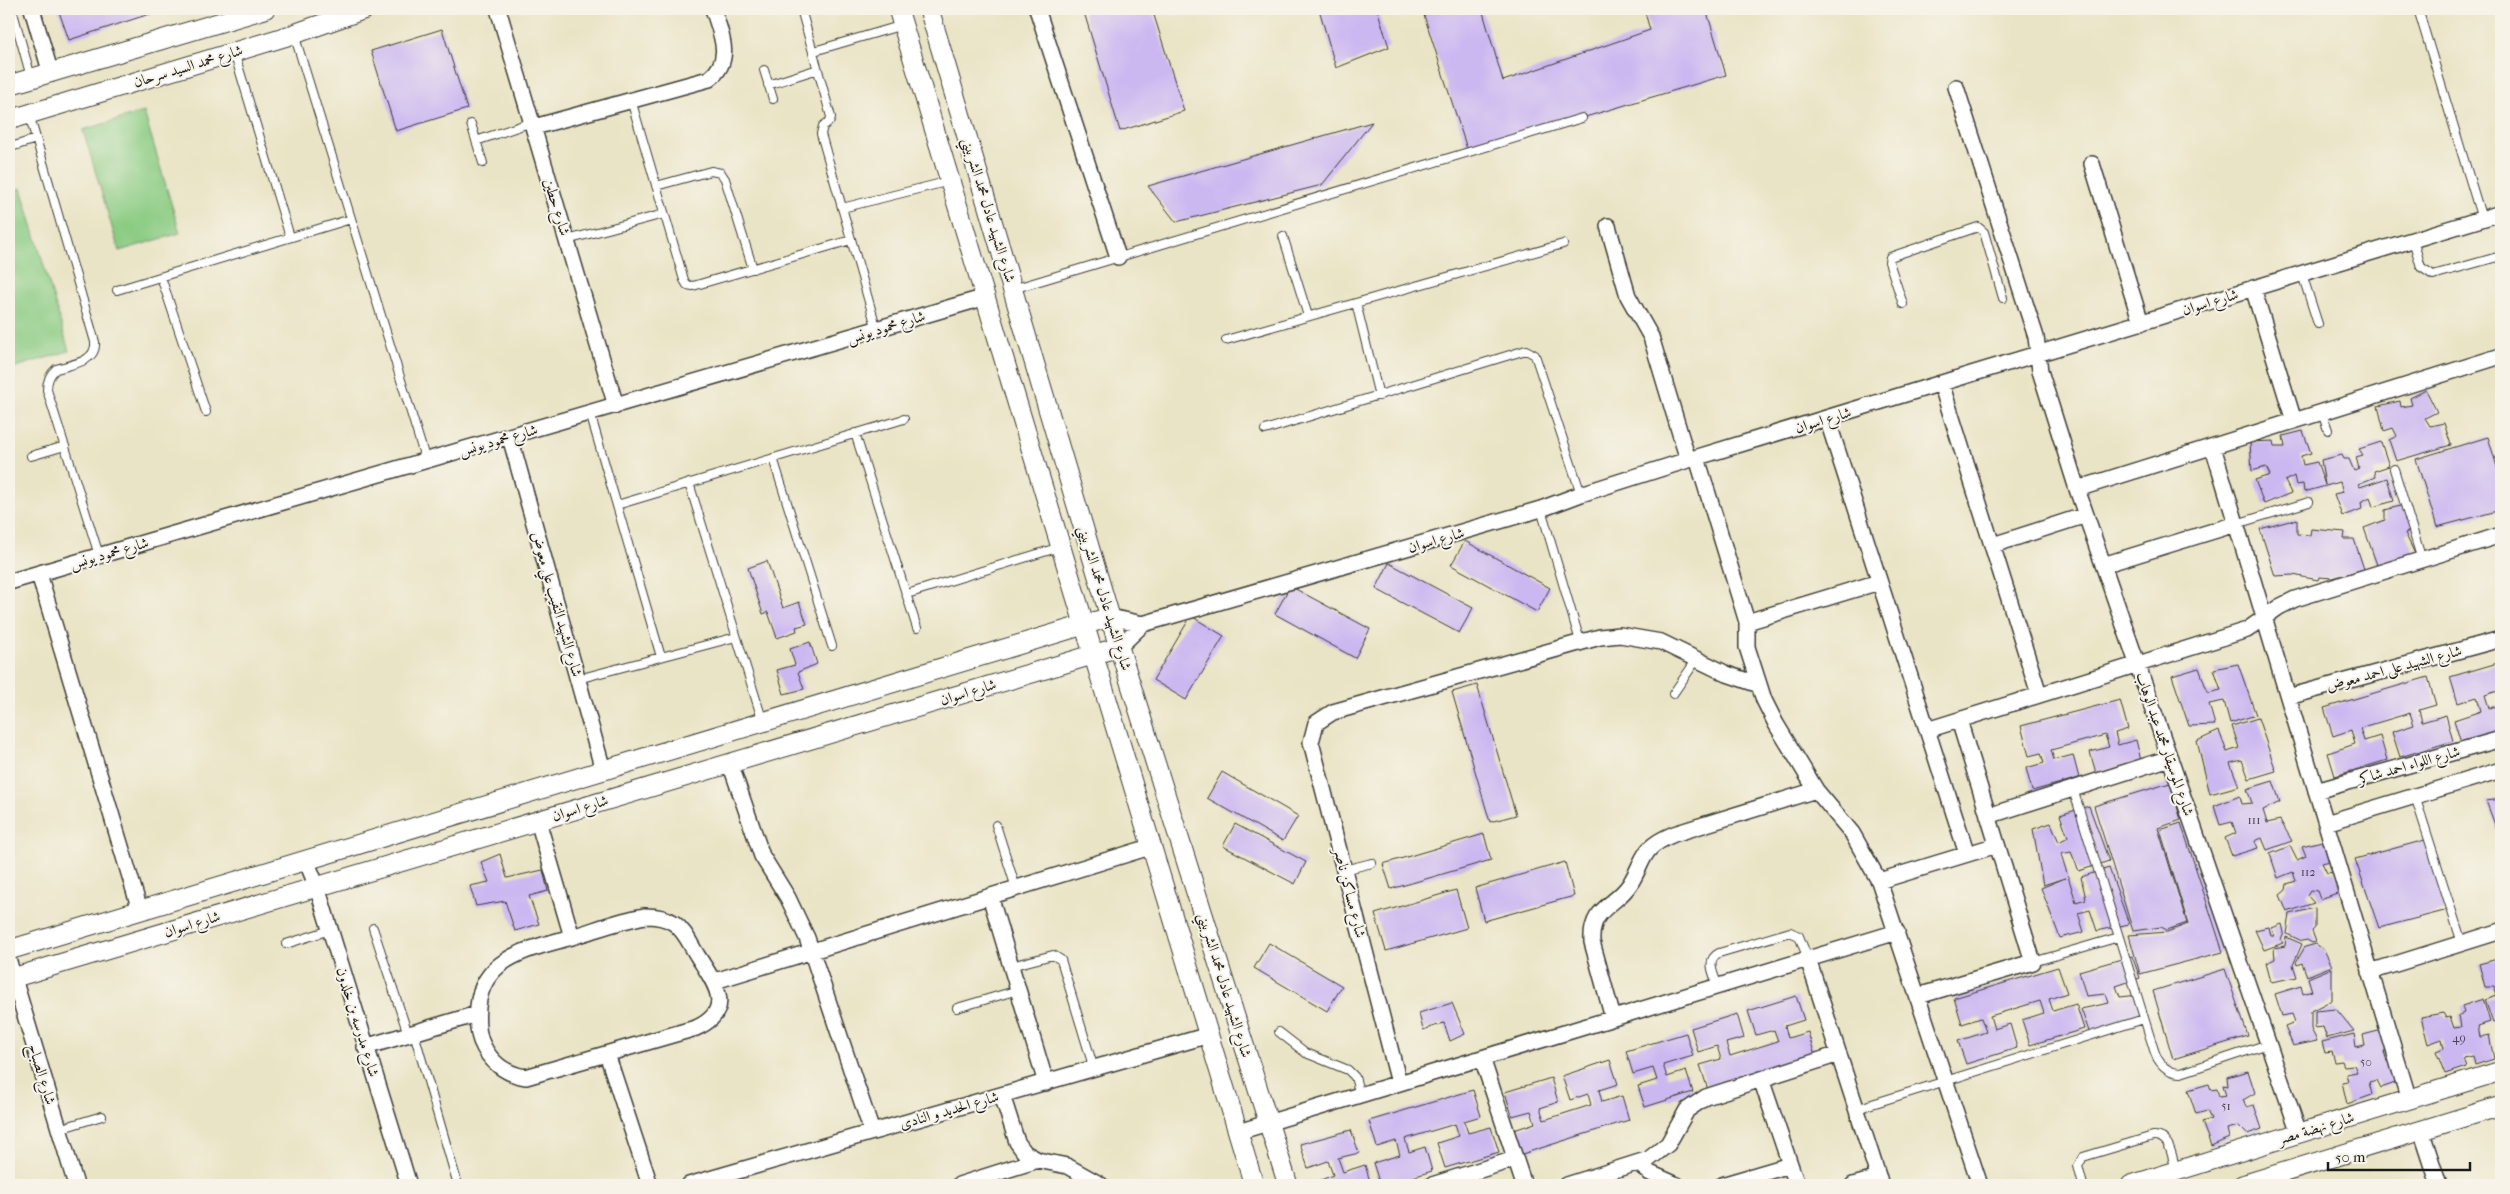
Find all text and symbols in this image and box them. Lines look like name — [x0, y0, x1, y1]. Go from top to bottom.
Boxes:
street label: شارع محمد السيد سرحان — [131, 41, 246, 95]
street label: شارع الشهيد عادل محمد الشربيني — [954, 135, 1020, 286]
street label: شارع حطين — [536, 176, 574, 239]
street label: شارع اسوان — [2180, 285, 2242, 323]
street label: شارع محمود يونس — [845, 307, 929, 351]
street label: شارع اسوان — [1793, 403, 1855, 441]
street label: شارع محمود يونس — [457, 420, 541, 464]
street label: شارع الشهيد عادل محمد الشربيني — [1070, 523, 1136, 674]
street label: شارع اسوان — [1406, 523, 1467, 560]
street label: شارع الشهيد النقيب علي معوض — [523, 529, 586, 680]
street label: شارع محمود يونس — [68, 533, 152, 577]
street label: شارع الشهيد على احمد معوض — [2324, 641, 2465, 699]
street label: شارع الموسيقار محمد عبد الوهاب — [2128, 670, 2198, 820]
street label: شارع اسوان — [938, 675, 1000, 713]
street label: شارع اللواء احمد شاكر — [2354, 742, 2463, 793]
street label: شارع اسوان — [550, 791, 612, 829]
house number: 111 — [2248, 813, 2260, 827]
street label: شارع مساكن ناصر — [1326, 844, 1370, 941]
house number: 112 — [2301, 865, 2315, 879]
street label: شارع اسوان — [162, 907, 224, 945]
street label: شارع الشهيد عادل محمد الشربيني — [1190, 910, 1256, 1061]
street label: شارع مدرسه بن خلدون — [329, 965, 383, 1080]
house number: 49 — [2452, 1031, 2466, 1045]
street label: شارع الصباح — [20, 1041, 60, 1108]
house number: 50 — [2360, 1055, 2372, 1069]
street label: شارع الحديد و النادى — [897, 1087, 1002, 1137]
house number: 51 — [2221, 1099, 2231, 1113]
street label: شارع نهضة مصر — [2274, 1108, 2357, 1153]
scale bar — [2328, 1139, 2470, 1171]
text: 50 m — [2335, 1148, 2366, 1166]

